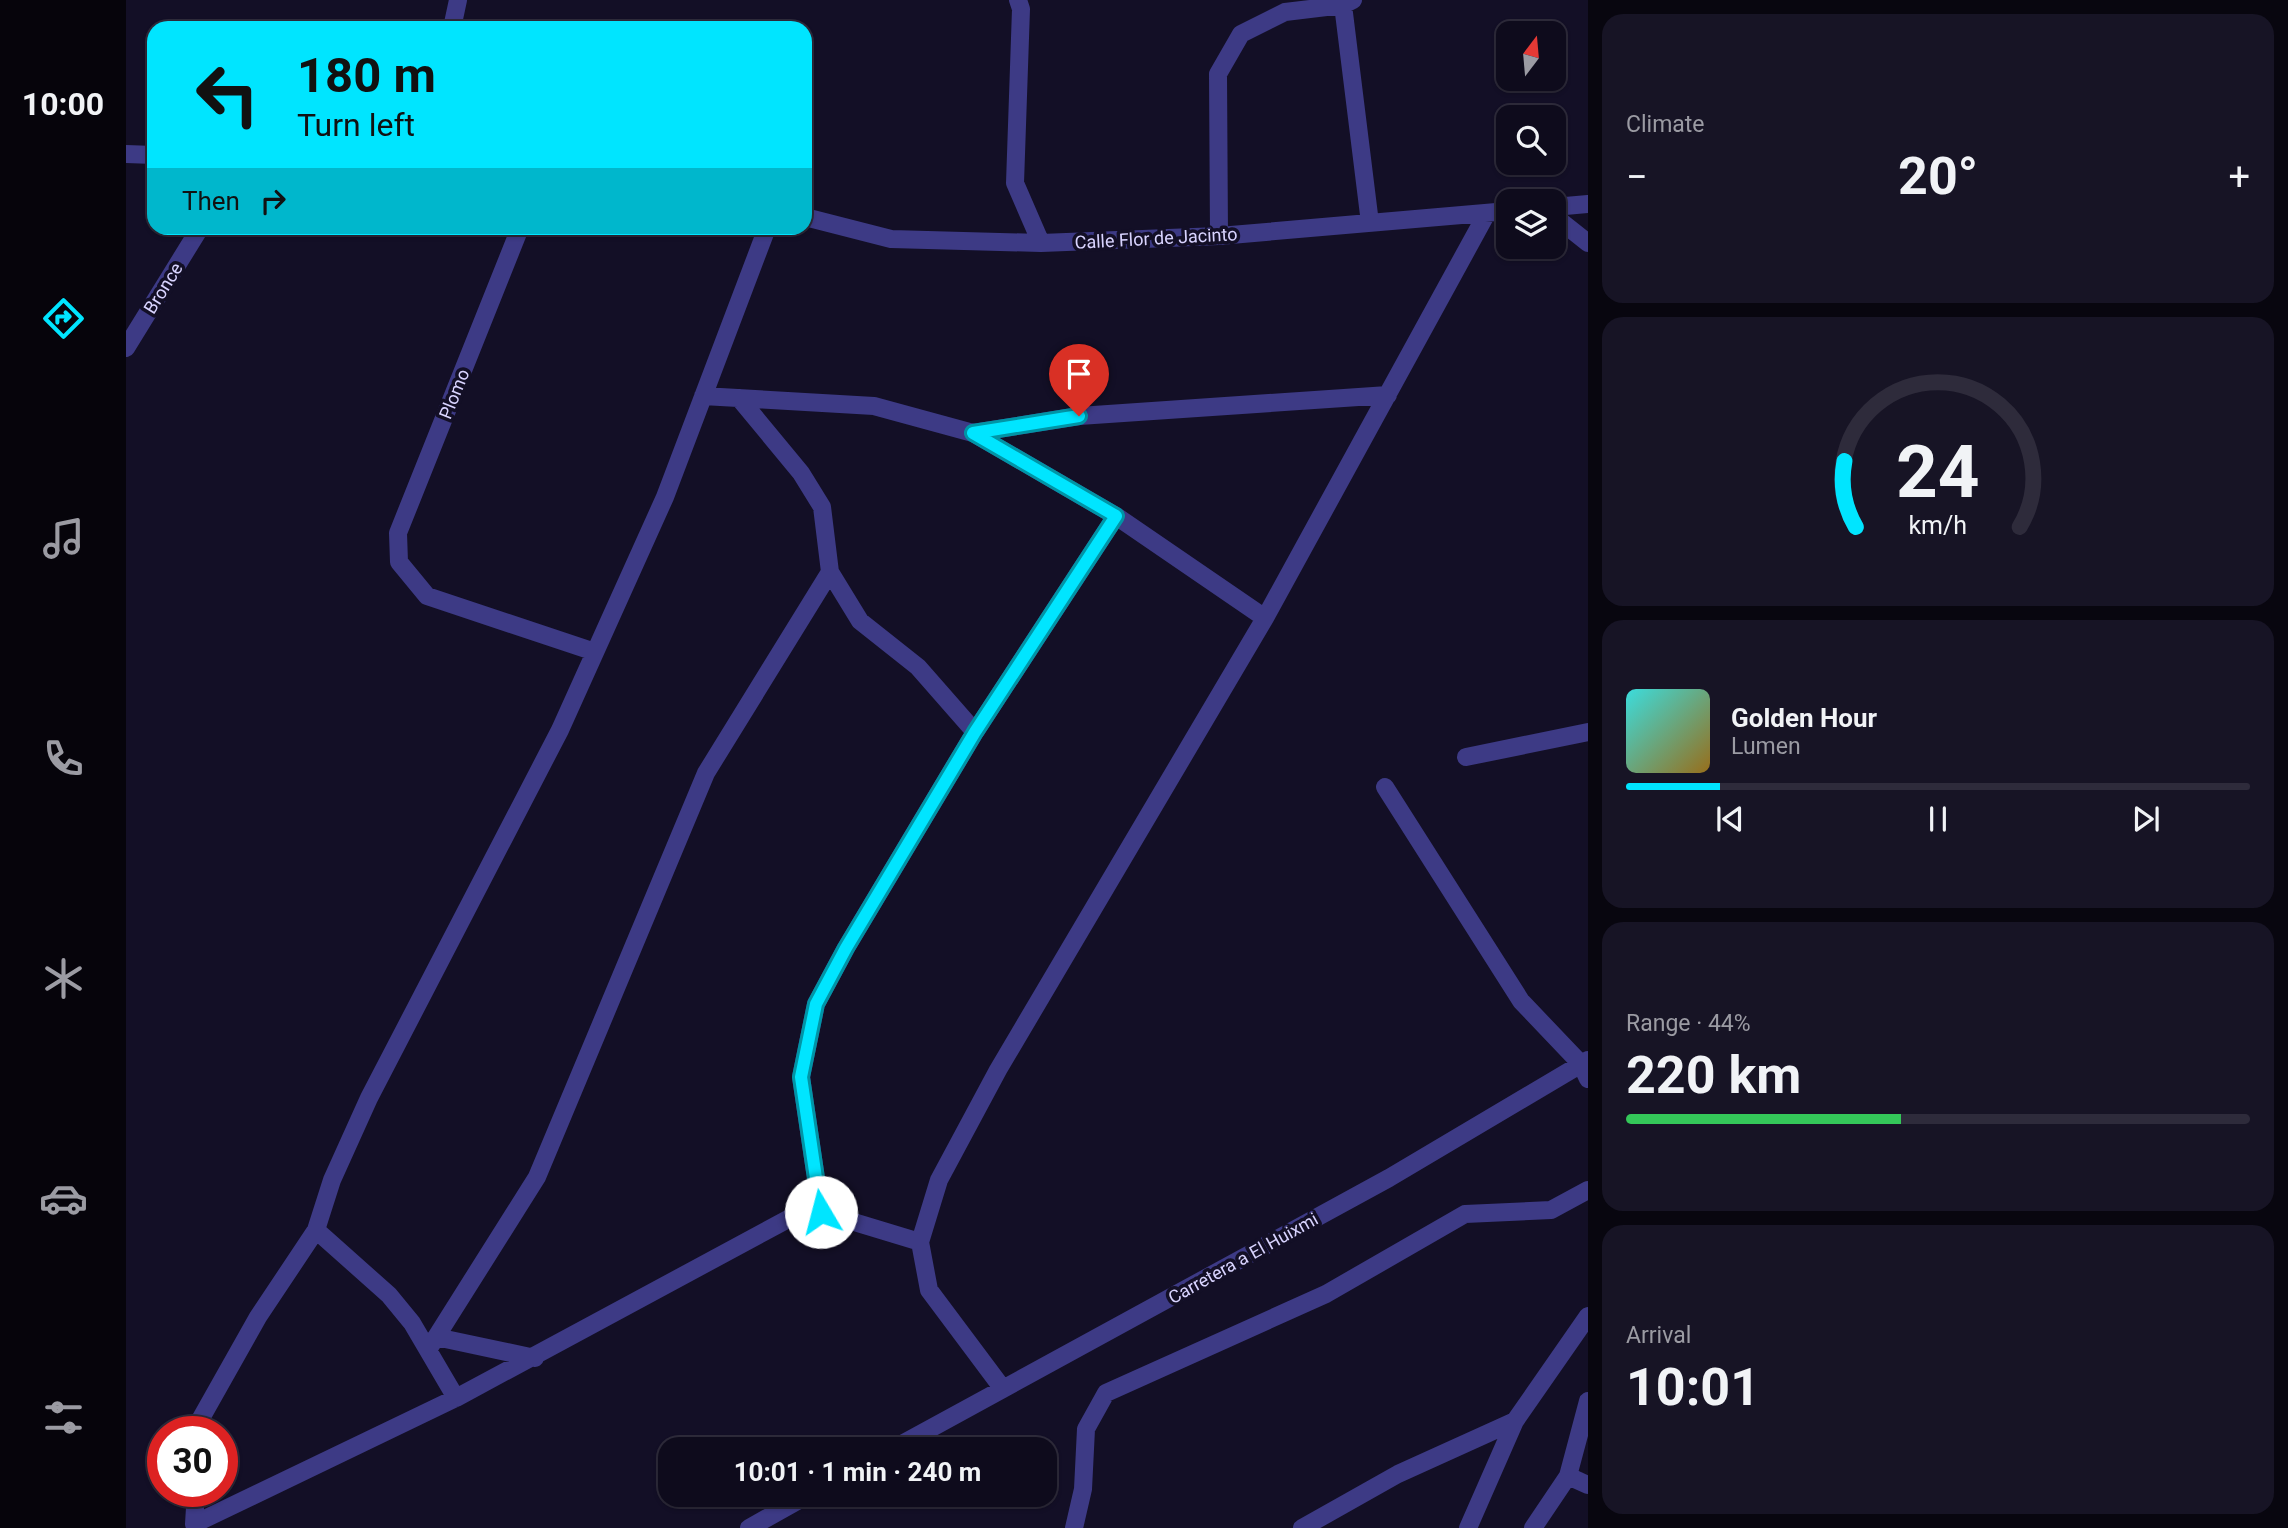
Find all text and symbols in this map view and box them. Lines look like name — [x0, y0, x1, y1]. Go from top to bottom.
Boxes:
north arrow — [1496, 21, 1566, 91]
map controls — [1496, 21, 1566, 259]
text: 180 m — [297, 47, 436, 104]
icon: left — [182, 49, 273, 140]
text: 10:00 — [22, 85, 104, 123]
button: search — [1496, 105, 1566, 175]
text: Turn left — [297, 106, 415, 144]
text: Climate — [1626, 111, 1705, 138]
text: 20° — [1898, 146, 1978, 207]
text: − — [1626, 155, 1648, 199]
text: + — [2228, 155, 2250, 199]
icon: right — [254, 182, 292, 220]
text: Then — [182, 186, 240, 216]
button: layers — [1496, 189, 1566, 259]
street label: Calle Flor de Jacinto — [1074, 223, 1238, 253]
street label: Bronce — [139, 259, 187, 317]
icon: directions — [39, 294, 88, 343]
pin — [1049, 344, 1109, 416]
icon: arrive — [1060, 355, 1098, 393]
street label: Plomo — [435, 366, 473, 422]
text: 24 — [1896, 430, 1980, 516]
text: km/h — [1909, 511, 1967, 540]
icon: music — [39, 514, 88, 563]
text: Golden Hour — [1731, 703, 1877, 733]
text: Lumen — [1731, 733, 1801, 760]
icon: phone — [39, 734, 88, 783]
icon: previous — [1711, 800, 1749, 838]
icon: pause — [1919, 800, 1957, 838]
icon: next — [2127, 800, 2165, 838]
icon: climate — [39, 954, 88, 1003]
text: Range · 44% — [1626, 1010, 1751, 1037]
text: 220 km — [1626, 1045, 1801, 1106]
icon: car — [39, 1174, 88, 1223]
position arrow — [784, 1175, 858, 1249]
street label: Carretera a El Huixmi — [1164, 1208, 1322, 1308]
text: Arrival — [1626, 1322, 1691, 1349]
text: 10:01 — [1626, 1357, 1760, 1418]
icon: filters — [39, 1393, 88, 1442]
speed limit sign: 30 — [147, 1416, 238, 1507]
text: 10:01 · 1 min · 240 m — [734, 1457, 981, 1487]

